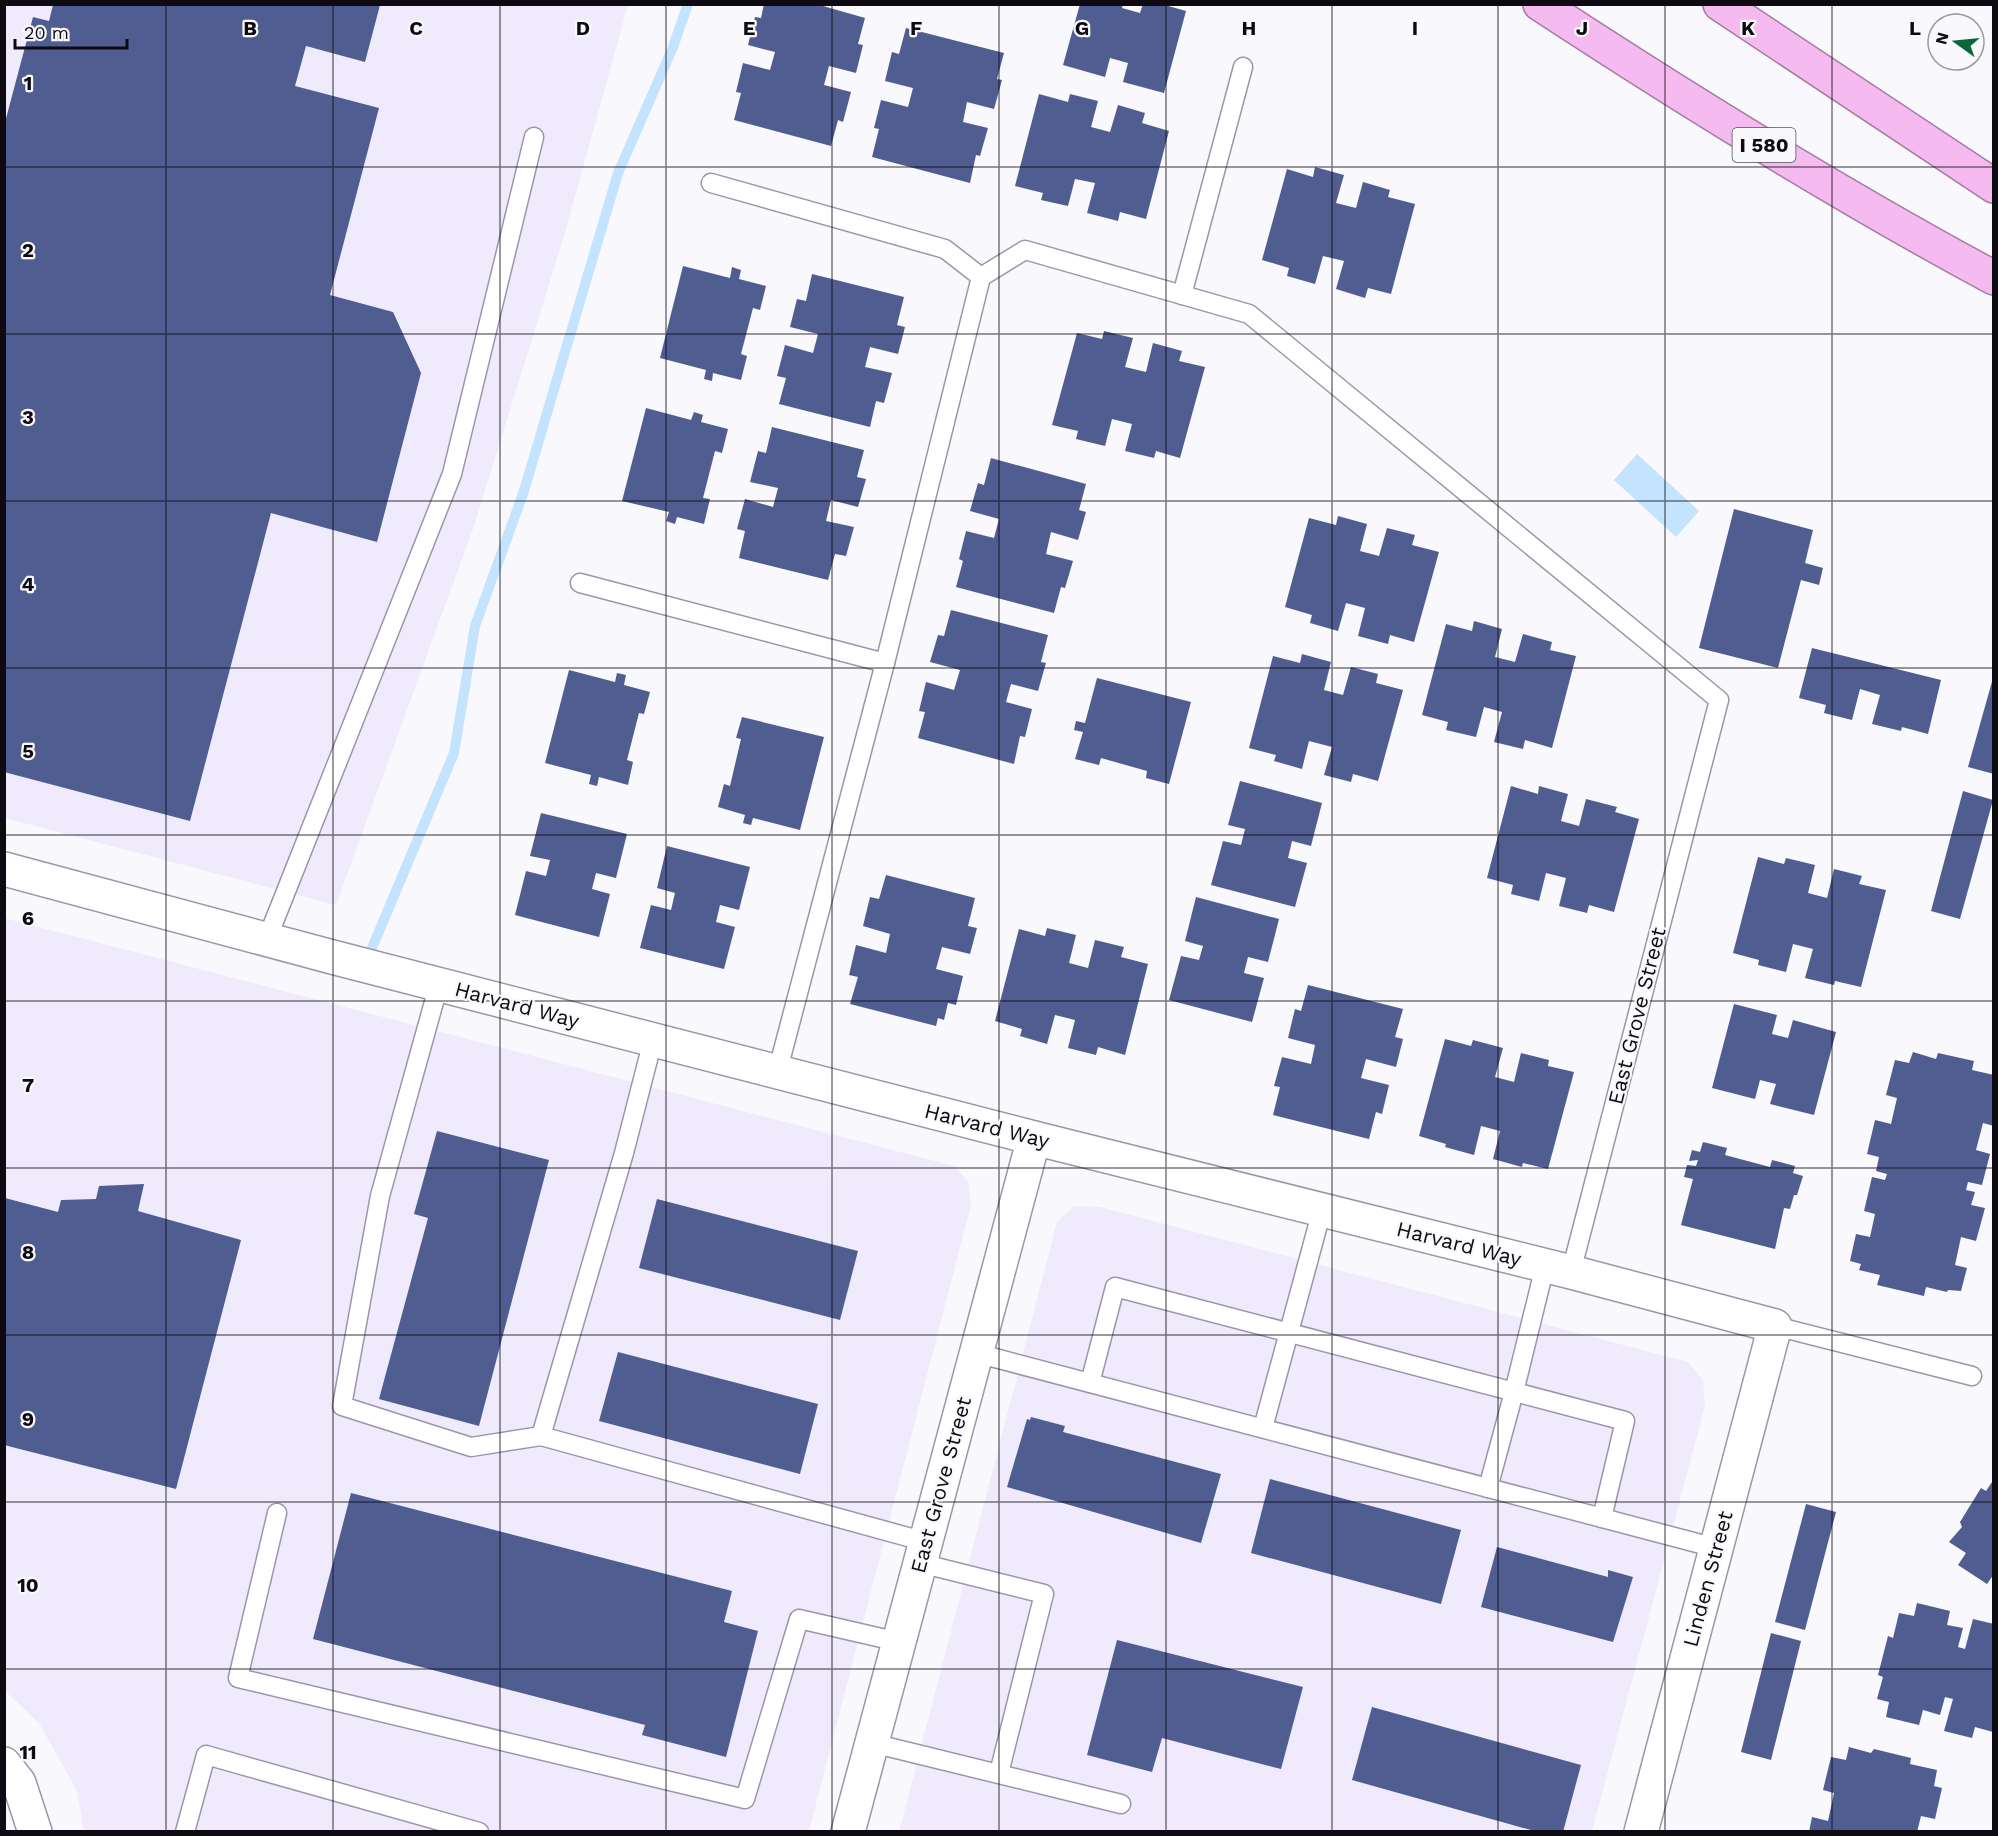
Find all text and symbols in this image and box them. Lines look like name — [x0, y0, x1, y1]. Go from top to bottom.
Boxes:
scale bar — [15, 12, 128, 50]
north arrow — [1926, 12, 1986, 72]
text: B — [243, 16, 257, 40]
text: C — [409, 16, 423, 40]
text: D — [576, 16, 590, 40]
text: E — [743, 16, 755, 40]
text: F — [910, 16, 922, 40]
text: G — [1075, 16, 1089, 40]
text: H — [1242, 16, 1256, 40]
text: I — [1412, 16, 1418, 40]
text: J — [1576, 16, 1588, 40]
text: K — [1741, 16, 1755, 40]
text: L — [1909, 16, 1921, 40]
text: 20 m — [24, 22, 69, 43]
text: N — [1931, 30, 1953, 46]
text: 1 — [24, 71, 32, 95]
road number: I 580 — [1732, 128, 1796, 162]
text: 2 — [22, 238, 34, 262]
text: 3 — [22, 405, 34, 429]
text: 4 — [22, 572, 35, 596]
text: 5 — [22, 739, 34, 763]
text: 6 — [22, 906, 34, 930]
street label: East Grove Street — [1602, 924, 1671, 1107]
street label: Harvard Way — [452, 976, 582, 1033]
text: 7 — [22, 1073, 34, 1097]
street label: Harvard Way — [922, 1098, 1052, 1153]
street label: Harvard Way — [1394, 1216, 1524, 1271]
text: 8 — [22, 1240, 34, 1264]
street label: East Grove Street — [905, 1394, 976, 1576]
text: 9 — [22, 1407, 34, 1431]
street label: Linden Street — [1677, 1508, 1738, 1650]
text: 10 — [17, 1573, 39, 1597]
text: 11 — [19, 1740, 37, 1764]

